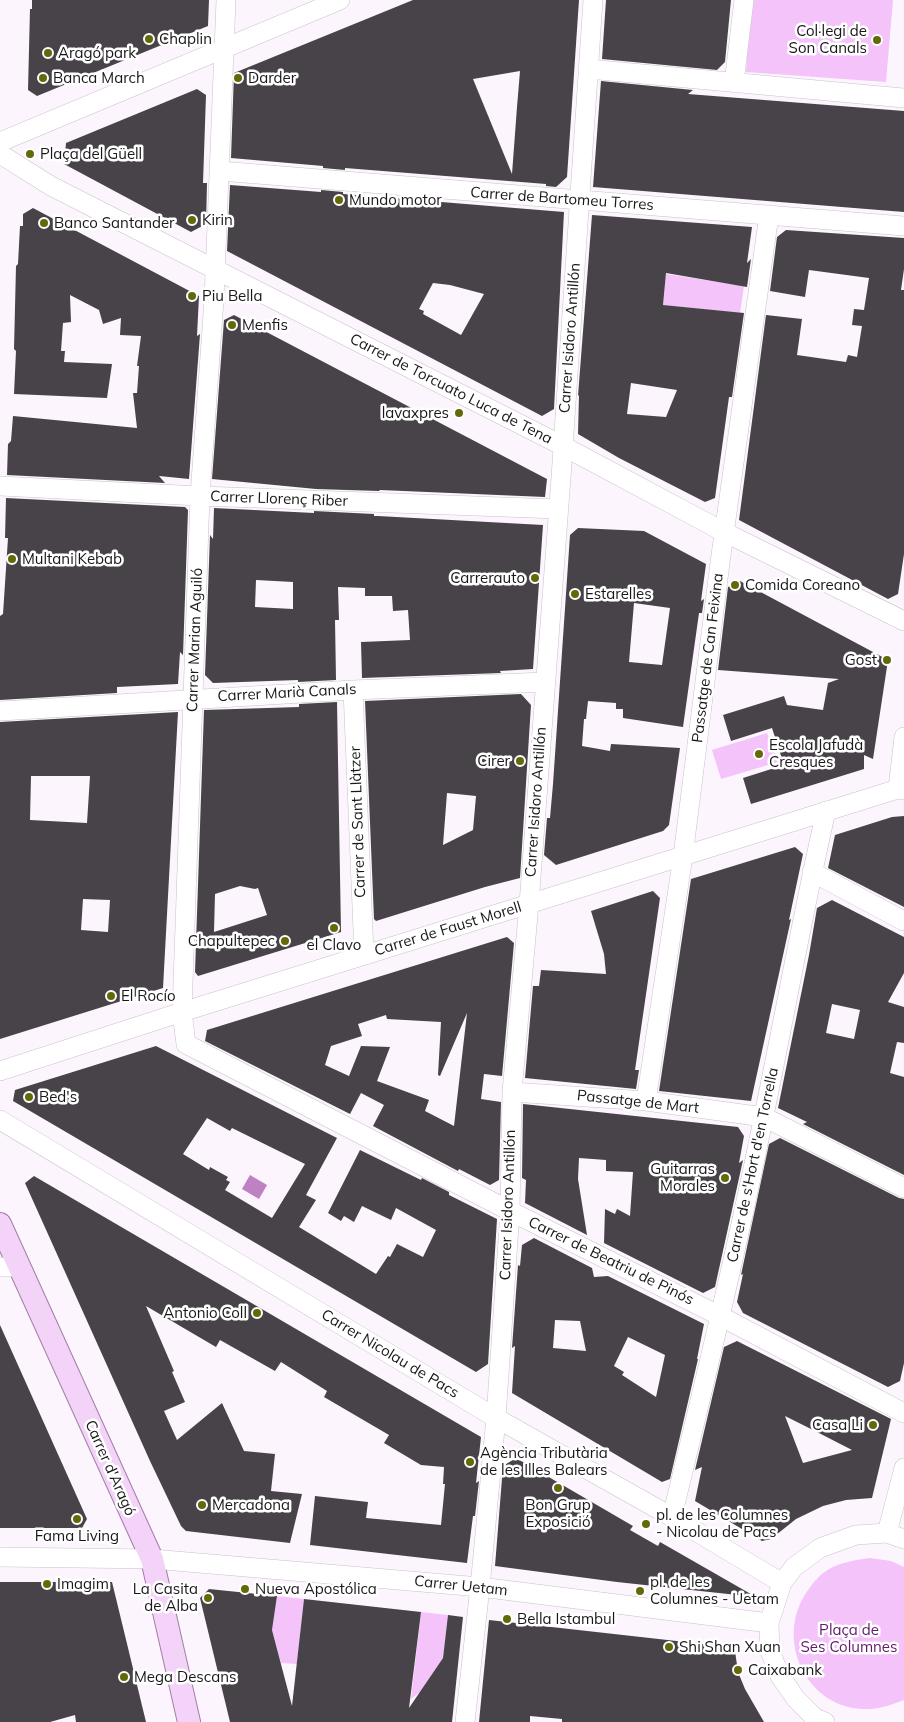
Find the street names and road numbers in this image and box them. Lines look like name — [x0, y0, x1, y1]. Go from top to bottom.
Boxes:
street label: Carrer de Bartomeu Torres — [470, 184, 654, 214]
street label: Carrer Isidoro Antillón — [556, 262, 584, 414]
street label: Carrer de Torcuato Luca de Tena — [347, 330, 555, 448]
street label: Carrer Llorenç Riber — [210, 488, 348, 510]
street label: Carrer Marian Aguiló — [183, 568, 207, 712]
street label: Passatge de Can Feixina — [689, 572, 727, 744]
street label: Carrer Marià Canals — [217, 680, 357, 706]
street label: Carrer Isidoro Antillón — [522, 726, 550, 878]
street label: Carrer de Sant Llàtzer — [346, 746, 370, 898]
street label: Carrer de Faust Morell — [372, 898, 524, 960]
street label: Carrer de s'Hort d'en Torrella — [724, 1066, 782, 1264]
street label: Passatge de Mart — [576, 1087, 700, 1117]
street label: Carrer Isidoro Antillón — [496, 1129, 520, 1281]
street label: Carrer de Beatriu de Pinós — [525, 1213, 697, 1309]
street label: Carrer Nicolau de Pacs — [318, 1306, 462, 1402]
street label: Carrer d'Aragó — [81, 1417, 139, 1519]
street label: Carrer Uetam — [413, 1572, 509, 1600]

